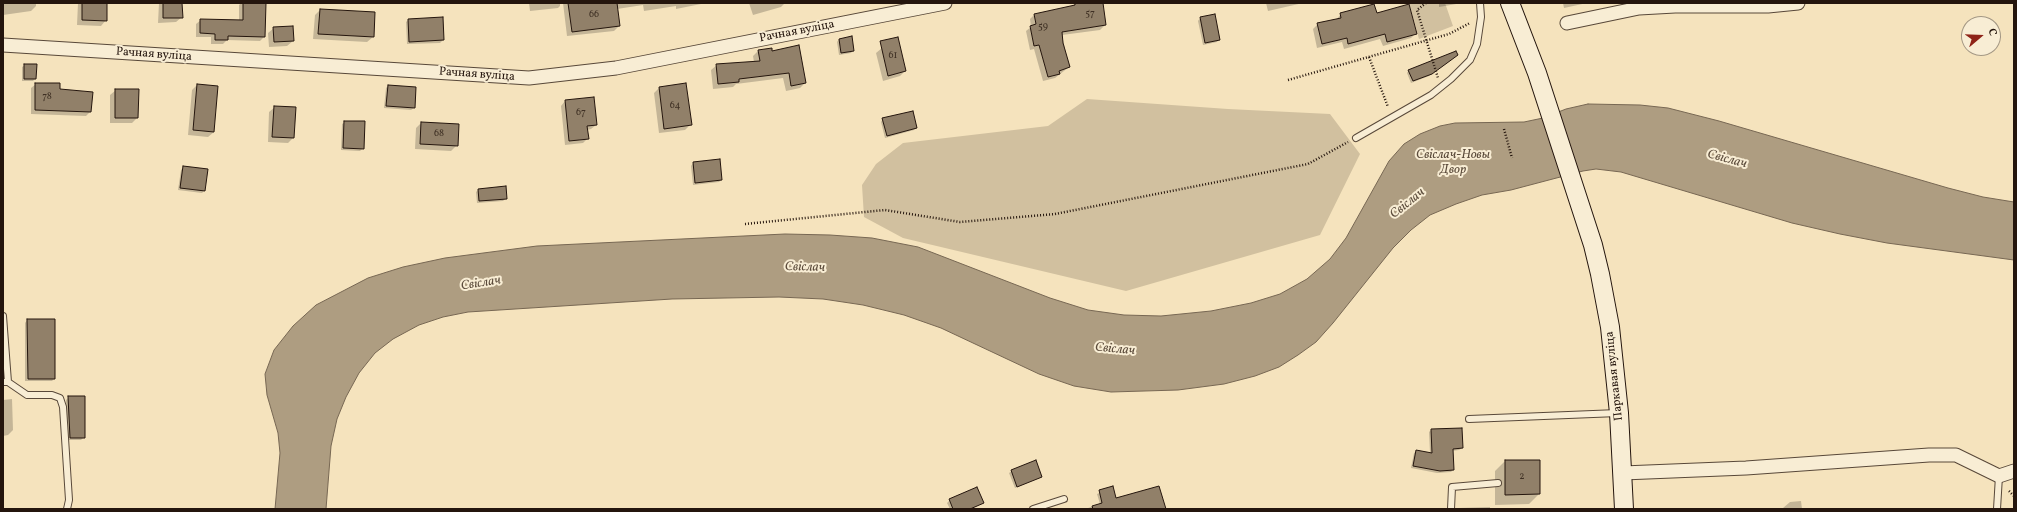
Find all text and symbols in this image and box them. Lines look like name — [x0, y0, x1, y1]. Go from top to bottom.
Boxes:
house number: 57 — [1085, 8, 1095, 20]
house number: 66 — [589, 9, 599, 21]
north arrow — [1961, 16, 2001, 56]
street label: Рачная вуліца — [758, 18, 836, 46]
house number: 59 — [1038, 21, 1048, 33]
text: С — [1984, 26, 2000, 38]
street label: Рачная вуліца — [116, 45, 192, 65]
house number: 61 — [889, 50, 897, 62]
street label: Рачная вуліца — [439, 65, 515, 85]
house number: 78 — [42, 91, 52, 103]
house number: 64 — [670, 100, 680, 112]
house number: 67 — [576, 107, 586, 119]
house number: 68 — [434, 128, 444, 140]
water label: Свіслач — [1705, 147, 1749, 173]
water label: Свіслач-Новы Двор — [1416, 148, 1490, 179]
water label: Свіслач — [1387, 185, 1429, 223]
water label: Свіслач — [785, 260, 825, 276]
water label: Свіслач — [460, 273, 502, 295]
street label: Паркавая вуліца — [1603, 331, 1627, 421]
water label: Свіслач — [1094, 340, 1136, 360]
house number: 2 — [1519, 471, 1525, 483]

